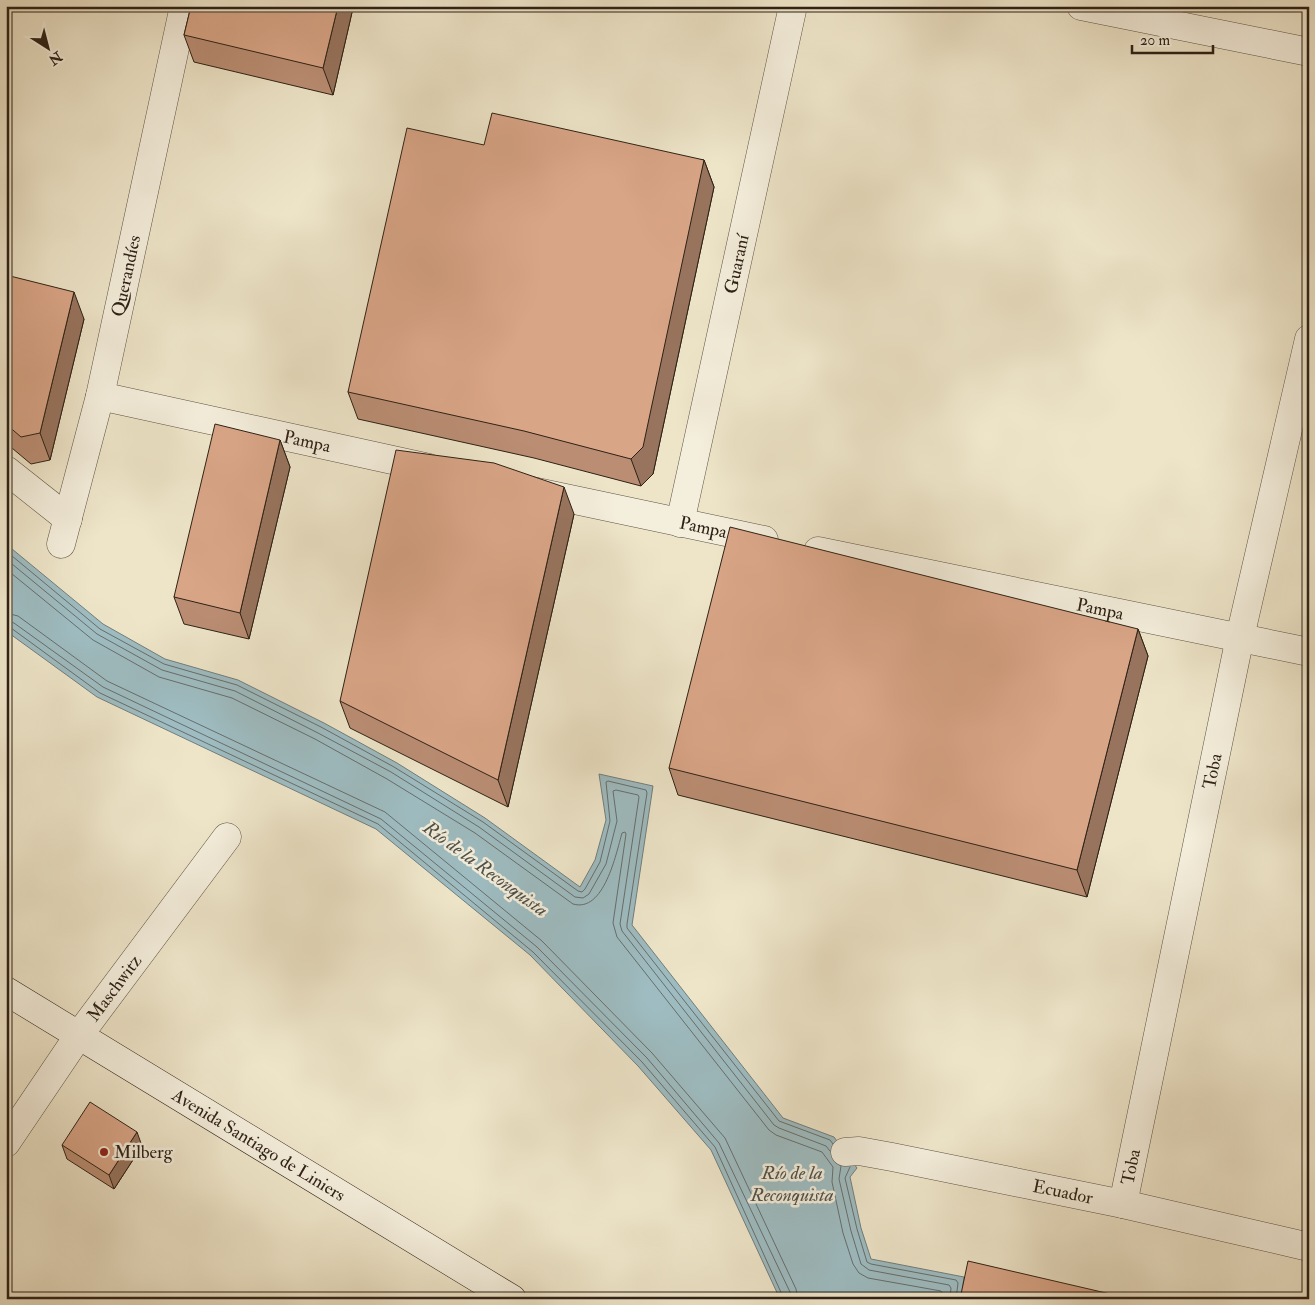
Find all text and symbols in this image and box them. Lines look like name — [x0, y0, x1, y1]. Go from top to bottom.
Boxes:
north arrow — [22, 22, 72, 72]
scale bar — [1132, 22, 1214, 54]
text: 20 m — [1140, 31, 1170, 50]
text: N — [45, 47, 66, 69]
street label: Guaraní — [719, 231, 755, 296]
street label: Querandíes — [106, 233, 146, 319]
street label: Pampa — [281, 425, 333, 458]
street label: Pampa — [677, 511, 730, 544]
street label: Pampa — [1074, 593, 1126, 626]
street label: Toba — [1198, 751, 1228, 791]
water label: Río de la Reconquista — [418, 815, 553, 922]
street label: Maschwitz — [82, 950, 147, 1026]
street label: Avenida Santiago de Liniers — [167, 1083, 349, 1207]
place label: Milberg — [114, 1141, 174, 1164]
marker: Milberg — [98, 1146, 110, 1158]
street label: Toba — [1116, 1146, 1146, 1187]
water label: Río de la Reconquista — [749, 1161, 834, 1207]
street label: Ecuador — [1031, 1175, 1095, 1210]

